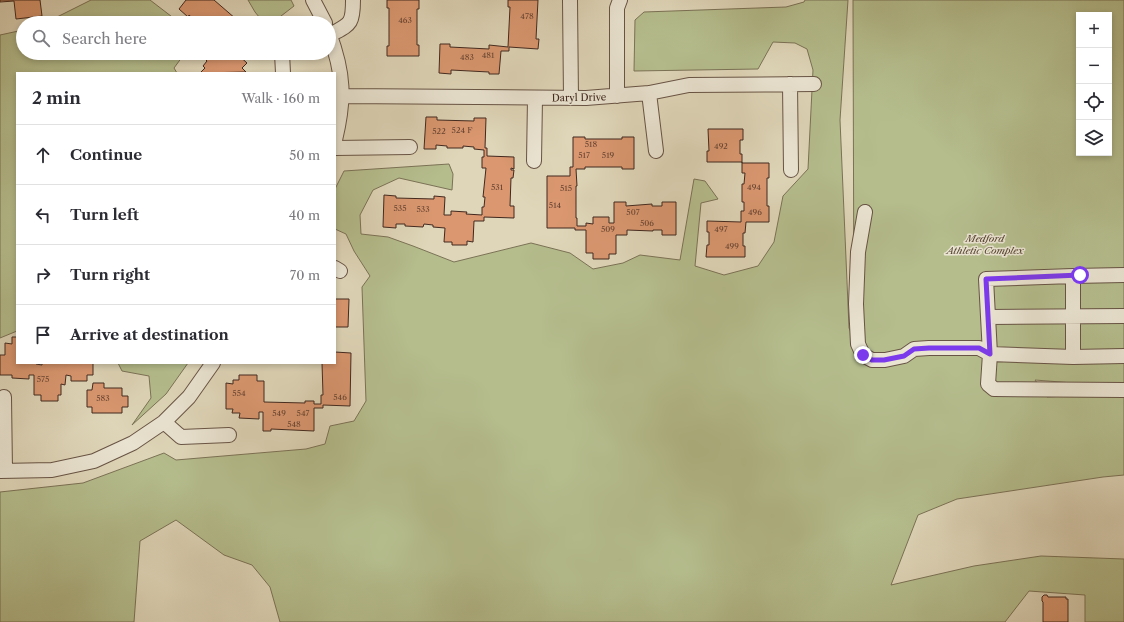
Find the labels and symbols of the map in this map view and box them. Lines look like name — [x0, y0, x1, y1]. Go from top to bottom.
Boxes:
house number: 478 — [520, 11, 534, 21]
house number: 463 — [398, 15, 412, 25]
house number: 481 — [482, 50, 495, 60]
house number: 483 — [460, 52, 474, 62]
street label: Daryl Drive — [552, 91, 607, 104]
house number: 524 F — [452, 125, 472, 135]
house number: 522 — [432, 126, 446, 136]
house number: 518 — [585, 139, 597, 149]
house number: 492 — [714, 141, 728, 151]
house number: 517 — [578, 150, 590, 160]
house number: 519 — [602, 150, 615, 160]
house number: 531 — [491, 182, 504, 192]
house number: 494 — [747, 182, 761, 192]
house number: 515 — [560, 183, 572, 193]
house number: 514 — [549, 200, 562, 210]
house number: 535 — [393, 203, 407, 213]
house number: 533 — [416, 204, 430, 214]
house number: 507 — [626, 207, 640, 217]
house number: 496 — [748, 207, 762, 217]
house number: 506 — [640, 218, 654, 228]
house number: 509 — [601, 224, 615, 234]
house number: 497 — [714, 224, 728, 234]
park label: Medford Athletic Complex — [944, 232, 1025, 257]
house number: 499 — [725, 241, 739, 251]
route start — [1071, 266, 1089, 284]
route end — [854, 346, 872, 364]
house number: 575 — [37, 374, 49, 384]
house number: 554 — [232, 388, 246, 398]
house number: 546 — [333, 392, 347, 402]
house number: 583 — [96, 393, 110, 403]
house number: 549 — [272, 408, 286, 418]
house number: 547 — [297, 408, 310, 418]
house number: 548 — [287, 419, 301, 429]

